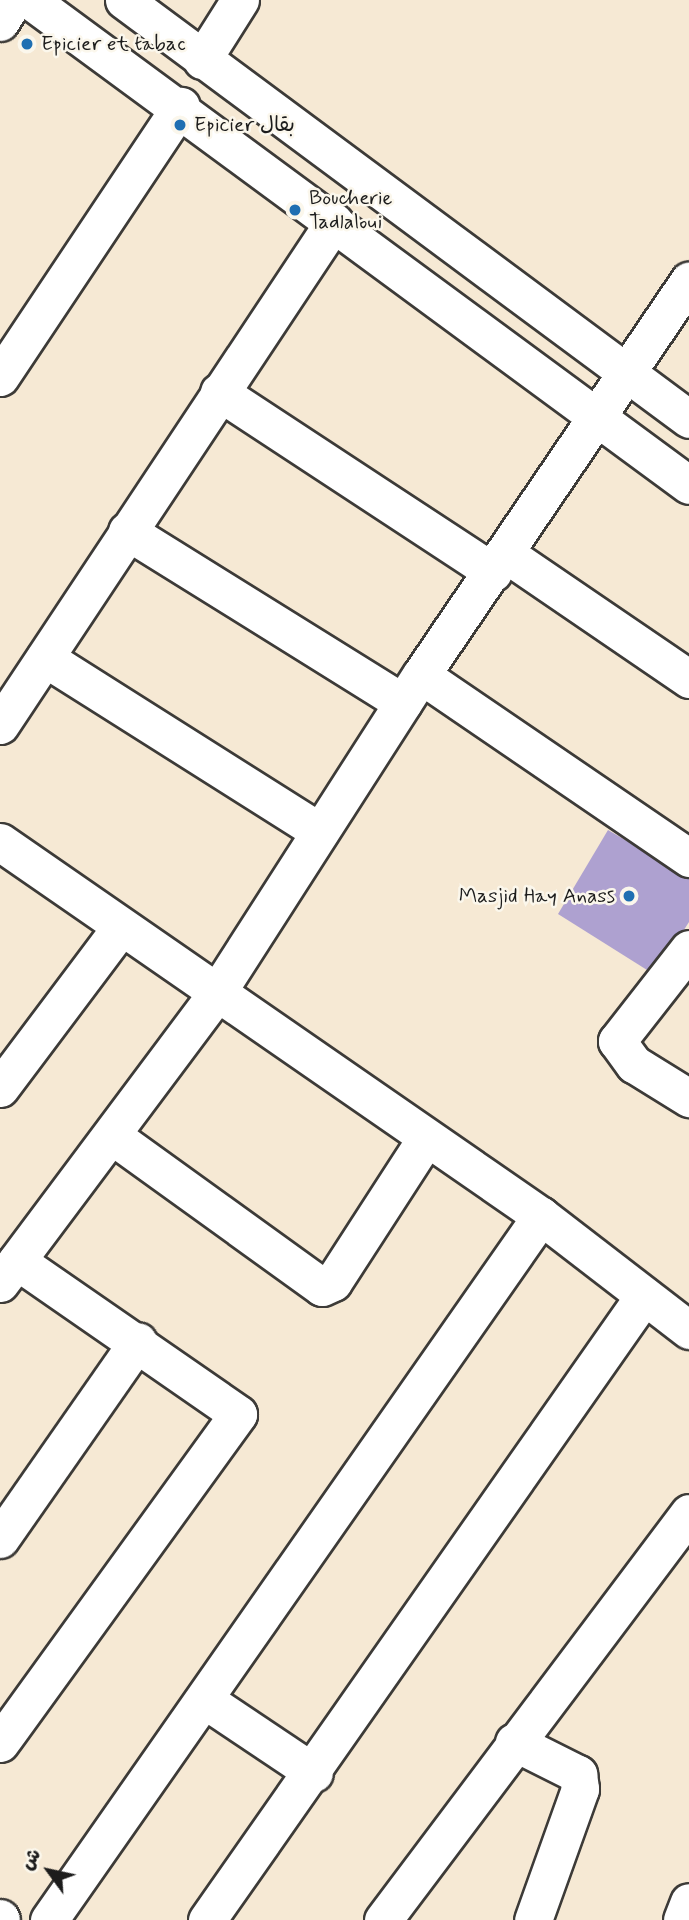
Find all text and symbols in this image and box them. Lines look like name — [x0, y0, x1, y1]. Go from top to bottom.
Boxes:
place label: Epicier et tabac — [41, 31, 188, 57]
marker: Epicier et tabac — [19, 36, 35, 52]
place label: Epicier بقال — [194, 112, 295, 138]
marker: Epicier بقال — [172, 117, 188, 133]
place label: Boucherie Tadlaloui — [309, 185, 392, 235]
marker: Boucherie Tadlaloui — [287, 202, 303, 218]
place label: Masjid Hay Anass — [457, 883, 615, 909]
marker: Masjid Hay Anass — [621, 888, 637, 904]
north arrow — [14, 1836, 84, 1906]
text: ش — [15, 1844, 47, 1875]

